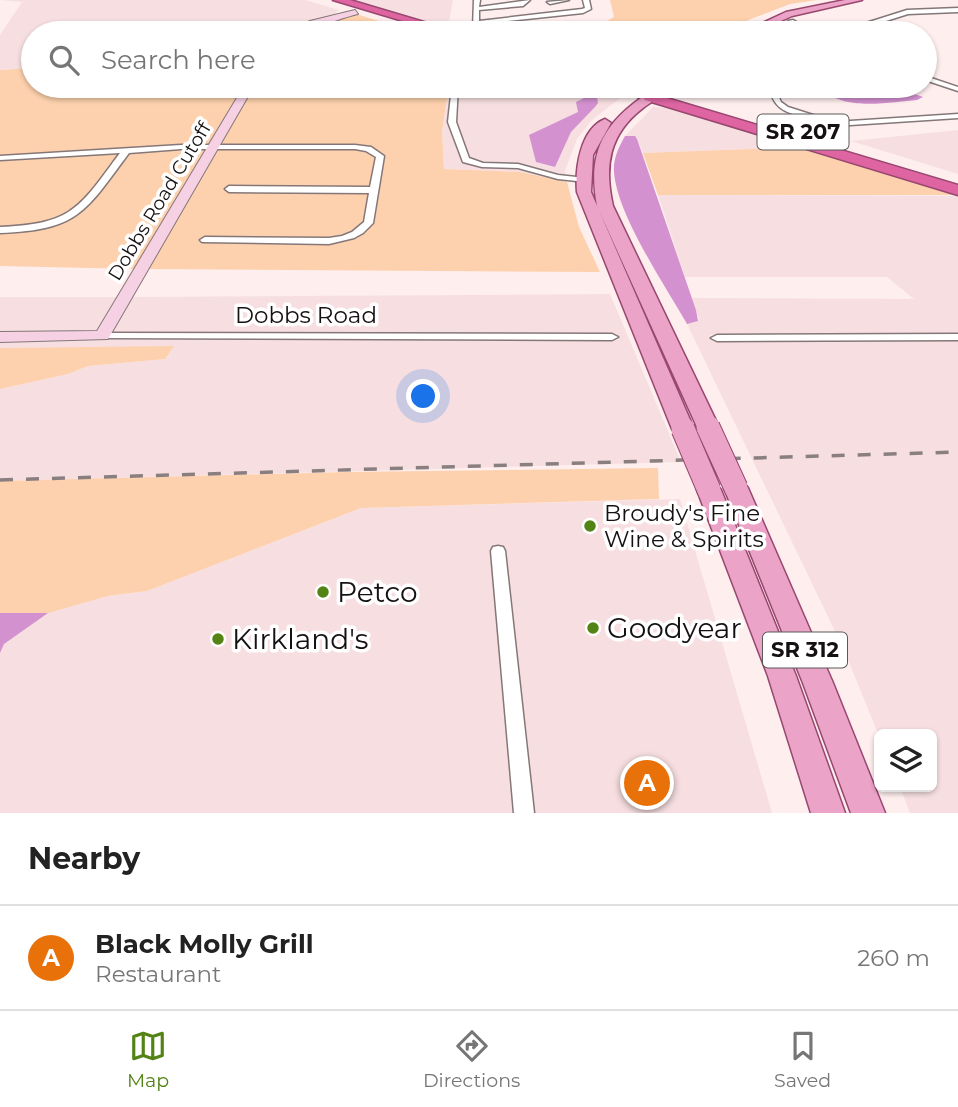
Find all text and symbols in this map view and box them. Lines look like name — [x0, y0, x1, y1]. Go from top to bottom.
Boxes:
search box — [21, 21, 937, 98]
icon: search — [45, 41, 83, 79]
text: Search here — [101, 44, 256, 76]
road number: SR 207 — [758, 114, 848, 150]
street label: Dobbs Road Cutoff — [103, 117, 217, 284]
street label: Dobbs Road — [235, 301, 377, 329]
your location — [406, 379, 440, 413]
place label: Broudy's Fine Wine & Spirits — [604, 499, 764, 553]
marker: Broudy's Fine Wine & Spirits — [582, 518, 598, 534]
place label: Petco — [337, 575, 418, 609]
marker: Petco — [315, 584, 331, 600]
place label: Goodyear — [607, 611, 742, 645]
marker: Goodyear — [585, 620, 601, 636]
place label: Kirkland's — [232, 622, 368, 656]
marker: Kirkland's — [210, 631, 226, 647]
road number: SR 312 — [763, 632, 847, 668]
map controls — [874, 729, 937, 792]
button: layers — [874, 729, 937, 792]
pin: A — [624, 757, 670, 809]
text: Nearby — [28, 840, 140, 877]
text: Black Molly Grill — [95, 928, 314, 960]
text: A — [42, 944, 60, 972]
text: 260 m — [857, 944, 930, 972]
text: Restaurant — [95, 960, 221, 988]
tab: Map — [127, 1027, 169, 1092]
tab: Directions — [423, 1027, 520, 1092]
tab: Saved — [774, 1027, 831, 1092]

